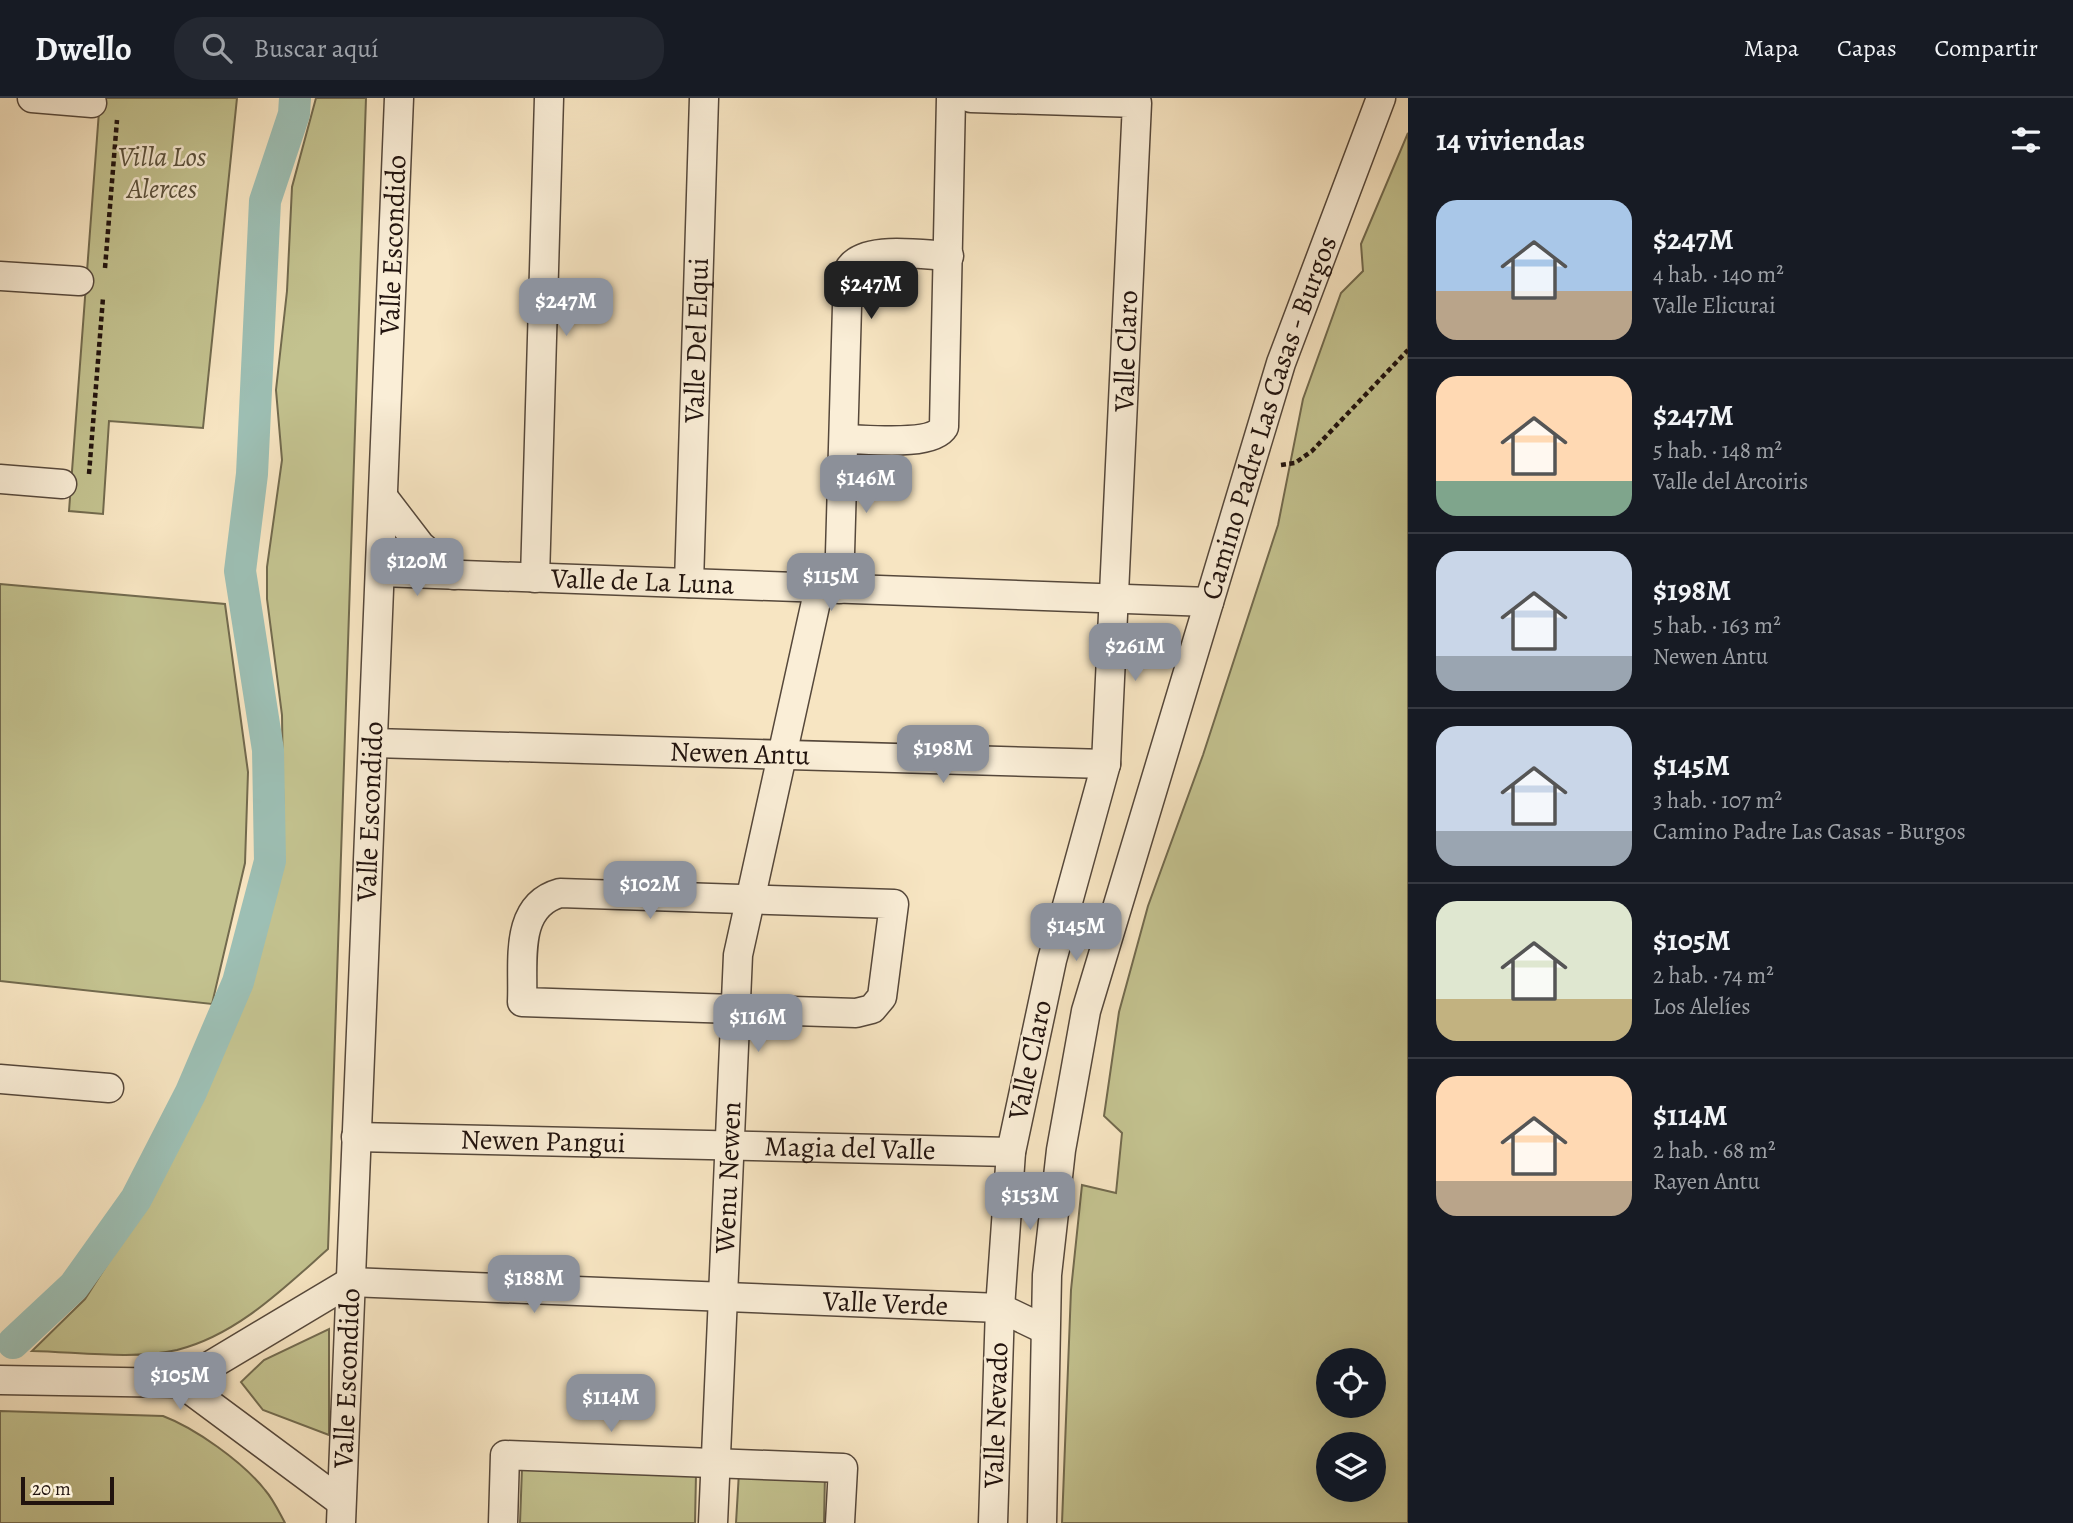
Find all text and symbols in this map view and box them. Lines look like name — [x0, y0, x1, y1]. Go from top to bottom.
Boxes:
search box — [174, 17, 664, 80]
text: Dwello — [35, 26, 132, 71]
icon: search — [198, 29, 236, 67]
text: Buscar aquí — [254, 31, 379, 66]
text: Mapa — [1744, 32, 1799, 64]
text: Capas — [1837, 32, 1897, 64]
text: Compartir — [1935, 32, 2038, 64]
text: 14 viviendas — [1436, 120, 1585, 160]
icon: filters — [2007, 121, 2045, 159]
park label: Villa Los Alerces — [118, 138, 207, 208]
street label: Valle Escondido — [370, 154, 416, 337]
text: $247M — [1653, 219, 1734, 259]
icon: home — [1492, 228, 1576, 312]
street label: Camino Padre Las Casas - Burgos — [1192, 230, 1346, 604]
street label: Valle Del Elqui — [675, 257, 718, 424]
text: 4 hab. · 140 m² — [1653, 259, 1784, 290]
pin: $247M — [822, 262, 920, 321]
text: $247M — [840, 268, 902, 299]
pin: $247M — [517, 278, 615, 338]
text: $247M — [535, 285, 597, 316]
street label: Valle Claro — [1105, 290, 1147, 413]
text: Valle Elicurai — [1653, 290, 1776, 321]
text: $247M — [1653, 395, 1734, 435]
icon: home — [1492, 404, 1576, 488]
text: 5 hab. · 148 m² — [1653, 435, 1782, 466]
pin: $146M — [817, 456, 915, 515]
text: $146M — [836, 462, 896, 493]
text: Valle del Arcoiris — [1653, 466, 1808, 497]
pin: $120M — [368, 538, 466, 598]
text: $120M — [387, 545, 447, 576]
pin: $115M — [782, 554, 880, 613]
street label: Valle de La Luna — [549, 559, 735, 604]
text: $115M — [803, 560, 859, 591]
text: $198M — [1653, 570, 1731, 610]
icon: home — [1492, 579, 1576, 663]
text: 5 hab. · 163 m² — [1653, 610, 1781, 641]
pin: $261M — [1086, 624, 1184, 683]
text: $261M — [1105, 630, 1165, 661]
text: Newen Antu — [1653, 641, 1768, 672]
street label: Valle Escondido — [347, 721, 393, 903]
pin: $198M — [894, 726, 992, 785]
street label: Newen Antu — [669, 732, 811, 775]
text: $198M — [913, 732, 973, 763]
text: $145M — [1653, 745, 1730, 785]
icon: home — [1492, 754, 1576, 838]
text: 3 hab. · 107 m² — [1653, 785, 1782, 816]
text: Camino Padre Las Casas - Burgos — [1653, 816, 1966, 847]
pin: $102M — [601, 862, 699, 921]
text: $102M — [620, 868, 680, 899]
pin: $145M — [1027, 904, 1125, 963]
text: $145M — [1047, 910, 1105, 941]
text: $105M — [1653, 920, 1731, 960]
icon: home — [1492, 929, 1576, 1013]
text: 2 hab. · 74 m² — [1653, 960, 1774, 991]
text: Los Alelíes — [1653, 991, 1750, 1022]
pin: $116M — [709, 995, 807, 1054]
street label: Valle Claro — [999, 997, 1061, 1124]
text: $116M — [729, 1001, 787, 1032]
text: $114M — [1653, 1095, 1728, 1135]
street label: Wenu Newen — [706, 1101, 751, 1255]
icon: home — [1492, 1104, 1576, 1188]
street label: Newen Pangui — [460, 1120, 626, 1162]
street label: Magia del Valle — [764, 1127, 936, 1169]
text: 2 hab. · 68 m² — [1653, 1135, 1776, 1166]
text: Rayen Antu — [1653, 1166, 1760, 1197]
pin: $153M — [981, 1172, 1079, 1232]
text: $153M — [1001, 1179, 1059, 1210]
pin: $188M — [485, 1256, 583, 1315]
text: $188M — [504, 1262, 564, 1293]
street label: Valle Verde — [821, 1282, 949, 1325]
street label: Valle Escondido — [324, 1287, 370, 1470]
street label: Valle Nevado — [974, 1341, 1018, 1490]
map controls — [1316, 1348, 1386, 1502]
button: locate — [1316, 1348, 1386, 1418]
pin: $105M — [131, 1352, 229, 1412]
text: $105M — [150, 1359, 210, 1390]
pin: $114M — [562, 1374, 660, 1434]
text: $114M — [582, 1381, 640, 1412]
button: layers — [1316, 1432, 1386, 1502]
scale bar — [21, 1474, 114, 1506]
text: 20 m — [32, 1476, 71, 1502]

